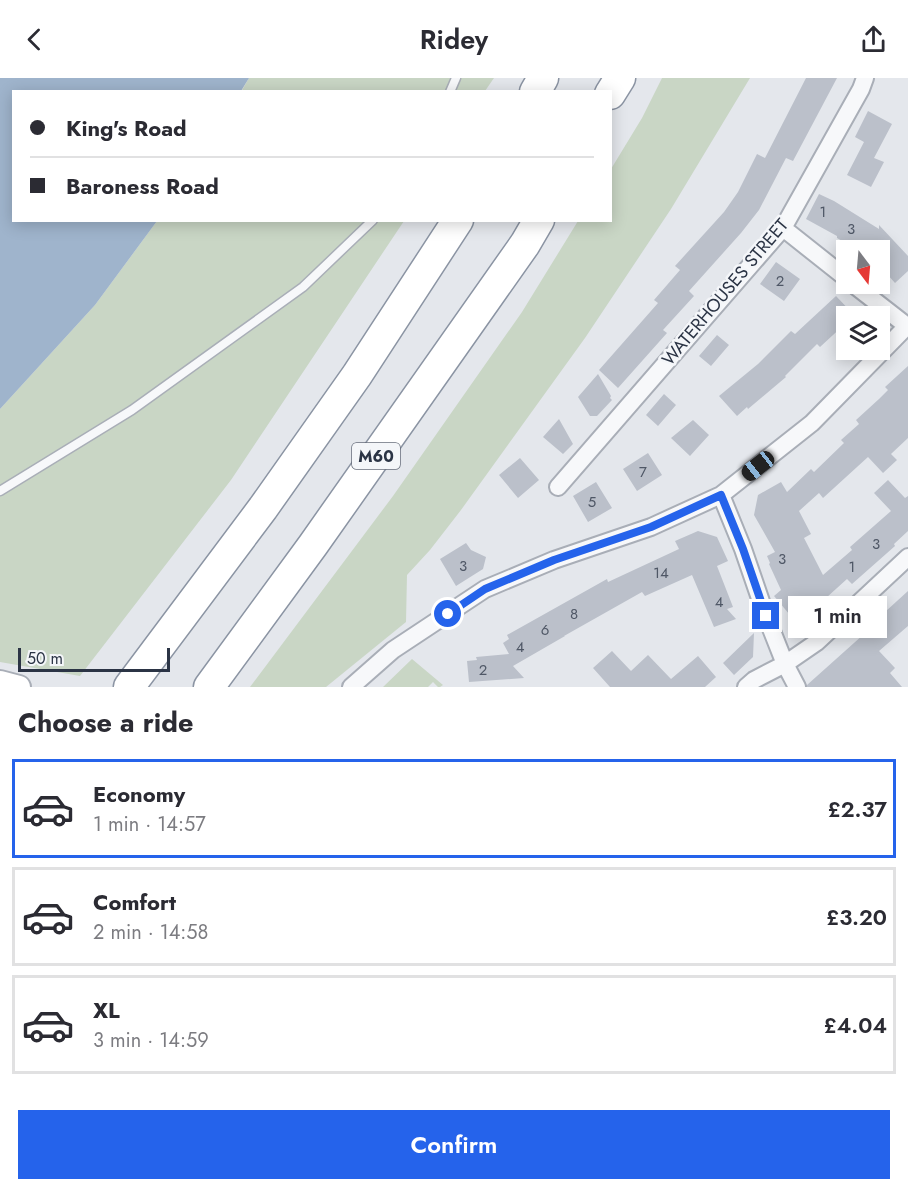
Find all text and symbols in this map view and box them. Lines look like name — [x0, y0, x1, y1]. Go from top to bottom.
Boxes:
text: Ridey — [420, 20, 488, 59]
icon: back — [18, 23, 51, 56]
icon: share — [857, 23, 890, 56]
text: King's Road — [66, 112, 187, 144]
text: Baroness Road — [66, 170, 219, 202]
house number: 1 — [820, 201, 826, 223]
street label: WATERHOUSES STREET — [656, 212, 795, 371]
house number: 3 — [847, 218, 855, 240]
north arrow — [836, 240, 890, 294]
map controls — [836, 240, 890, 360]
house number: 2 — [776, 270, 784, 292]
button: layers — [836, 306, 890, 360]
road number: M60 — [352, 443, 400, 469]
car — [738, 448, 778, 484]
house number: 7 — [639, 461, 647, 483]
house number: 5 — [588, 491, 596, 513]
house number: 3 — [872, 533, 880, 555]
house number: 3 — [778, 548, 786, 570]
house number: 3 — [459, 555, 467, 577]
house number: 1 — [849, 556, 855, 578]
house number: 14 — [653, 562, 669, 584]
house number: 4 — [715, 591, 724, 613]
callout: 1 min — [787, 595, 886, 637]
route start — [434, 600, 461, 627]
route end — [752, 602, 779, 629]
text: 1 min — [813, 602, 862, 631]
house number: 8 — [570, 603, 578, 625]
house number: 6 — [541, 619, 549, 641]
house number: 4 — [516, 636, 525, 658]
scale bar — [18, 645, 170, 672]
text: 50 m — [27, 647, 63, 670]
house number: 2 — [479, 659, 487, 681]
text: Choose a ride — [18, 703, 193, 742]
text: Economy — [93, 778, 185, 810]
icon: car — [21, 782, 75, 836]
text: £2.37 — [827, 793, 887, 825]
text: 1 min · 14:57 — [93, 810, 206, 839]
text: Comfort — [93, 886, 176, 918]
icon: car — [21, 890, 75, 944]
text: £3.20 — [826, 901, 887, 933]
text: 2 min · 14:58 — [93, 918, 209, 947]
text: XL — [93, 994, 120, 1026]
icon: car — [21, 998, 75, 1052]
text: £4.04 — [824, 1009, 887, 1041]
text: 3 min · 14:59 — [93, 1026, 209, 1055]
button: Confirm — [18, 1110, 890, 1179]

